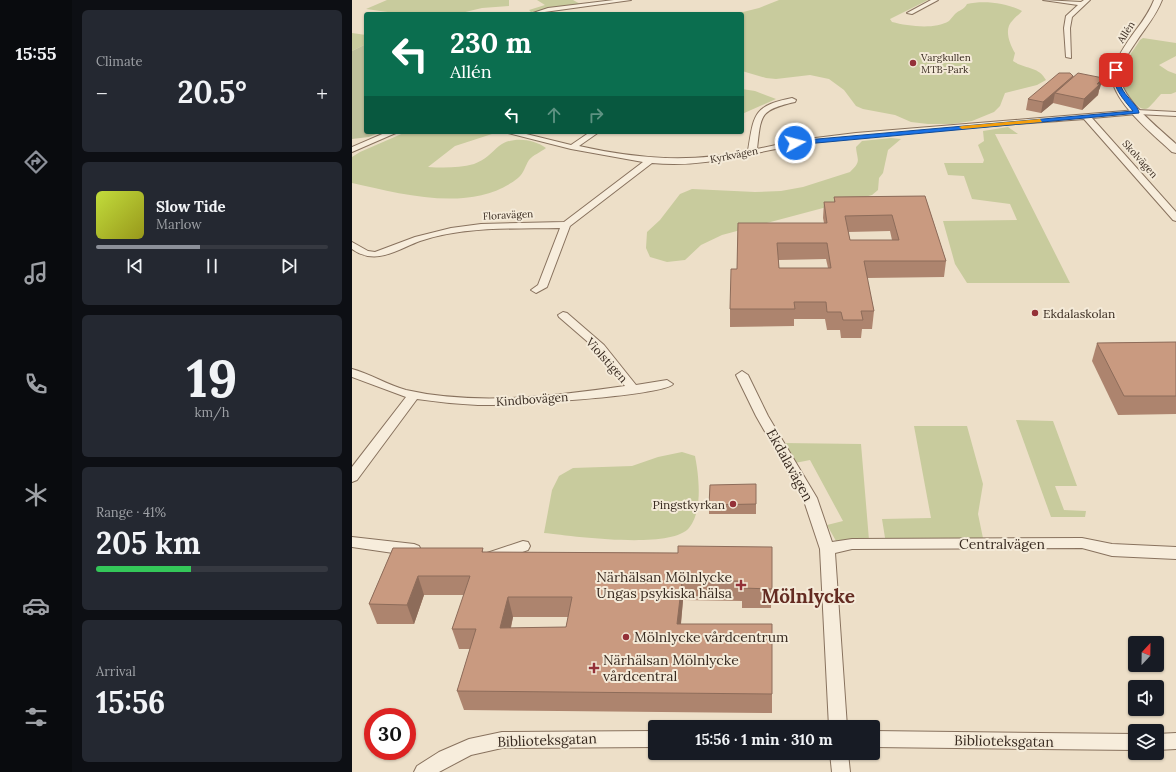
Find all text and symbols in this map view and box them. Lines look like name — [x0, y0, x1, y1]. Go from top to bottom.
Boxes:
street label: Allén — [1114, 19, 1138, 46]
text: 230 m — [450, 25, 532, 61]
icon: left — [384, 28, 436, 80]
text: 15:55 — [16, 42, 56, 65]
place label: Vargkullen MTB-Park — [920, 51, 971, 76]
text: Climate — [96, 53, 143, 70]
pin — [1099, 53, 1133, 87]
marker: Vargkullen MTB-Park — [908, 58, 918, 68]
icon: arrive — [1105, 59, 1127, 81]
text: Allén — [450, 60, 492, 83]
text: 20.5° — [177, 73, 247, 111]
text: − — [96, 79, 108, 107]
text: + — [316, 79, 328, 107]
icon: left — [501, 104, 523, 126]
icon: ahead — [543, 104, 565, 126]
icon: right — [585, 104, 607, 126]
position arrow — [774, 122, 816, 164]
street label: Skolvägen — [1120, 137, 1160, 181]
street label: Kyrkvägen — [709, 144, 759, 166]
icon: directions — [22, 148, 50, 176]
text: Slow Tide — [156, 197, 226, 216]
street label: Floravägen — [482, 207, 534, 223]
text: Marlow — [156, 216, 202, 233]
icon: previous — [124, 255, 146, 277]
icon: pause — [201, 255, 223, 277]
icon: next — [278, 255, 300, 277]
icon: music — [22, 259, 50, 287]
place label: Ekdalaskolan — [1043, 306, 1115, 321]
marker: Ekdalaskolan — [1030, 308, 1040, 318]
street label: Violstigen — [582, 334, 631, 386]
text: 19 — [186, 345, 238, 411]
icon: phone — [22, 370, 50, 398]
street label: Kindbovägen — [495, 389, 569, 409]
text: km/h — [194, 404, 230, 421]
street label: Ekdalavägen — [763, 425, 818, 505]
icon: climate — [22, 481, 50, 509]
place label: Pingstkyrkan — [652, 497, 725, 512]
marker: Pingstkyrkan — [728, 499, 738, 509]
text: Range · 41% — [96, 504, 166, 521]
text: 205 km — [96, 524, 201, 562]
street label: Centralvägen — [959, 535, 1046, 553]
place label: Närhälsan Mölnlycke Ungas psykiska hälsa — [596, 568, 732, 602]
marker: Närhälsan Mölnlycke Ungas psykiska hälsa — [735, 579, 747, 591]
district label: Mölnlycke — [761, 584, 855, 608]
icon: car — [22, 592, 50, 620]
place label: Mölnlycke vårdcentrum — [634, 628, 789, 646]
marker: Mölnlycke vårdcentrum — [621, 632, 631, 642]
north arrow — [1128, 636, 1164, 672]
map controls — [1128, 636, 1164, 760]
place label: Närhälsan Mölnlycke vårdcentral — [603, 651, 739, 685]
marker: Närhälsan Mölnlycke vårdcentral — [588, 662, 600, 674]
text: Arrival — [96, 663, 136, 680]
button: sound — [1128, 680, 1164, 716]
text: 15:56 — [96, 683, 165, 721]
icon: filters — [22, 703, 50, 731]
speed limit sign: 30 — [364, 708, 416, 760]
button: layers — [1128, 724, 1164, 760]
street label: Biblioteksgatan — [497, 729, 598, 751]
text: 15:56 · 1 min · 310 m — [695, 730, 833, 749]
street label: Biblioteksgatan — [954, 731, 1054, 751]

